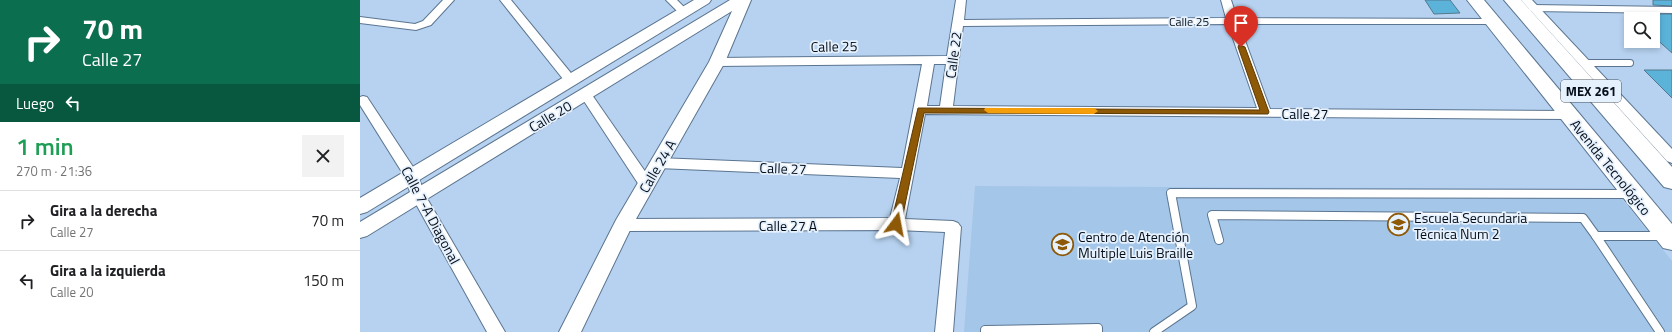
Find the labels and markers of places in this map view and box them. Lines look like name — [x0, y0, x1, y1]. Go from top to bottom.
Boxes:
pin — [1224, 6, 1258, 47]
place label: Escuela Secundaria Técnica Num 2 — [1414, 207, 1527, 244]
school or university icon: Escuela Secundaria Técnica Num 2 — [1385, 212, 1411, 238]
place label: Centro de Atención Multiple Luis Braille — [1078, 226, 1193, 263]
school or university icon: Centro de Atención Multiple Luis Braille — [1050, 231, 1076, 257]

